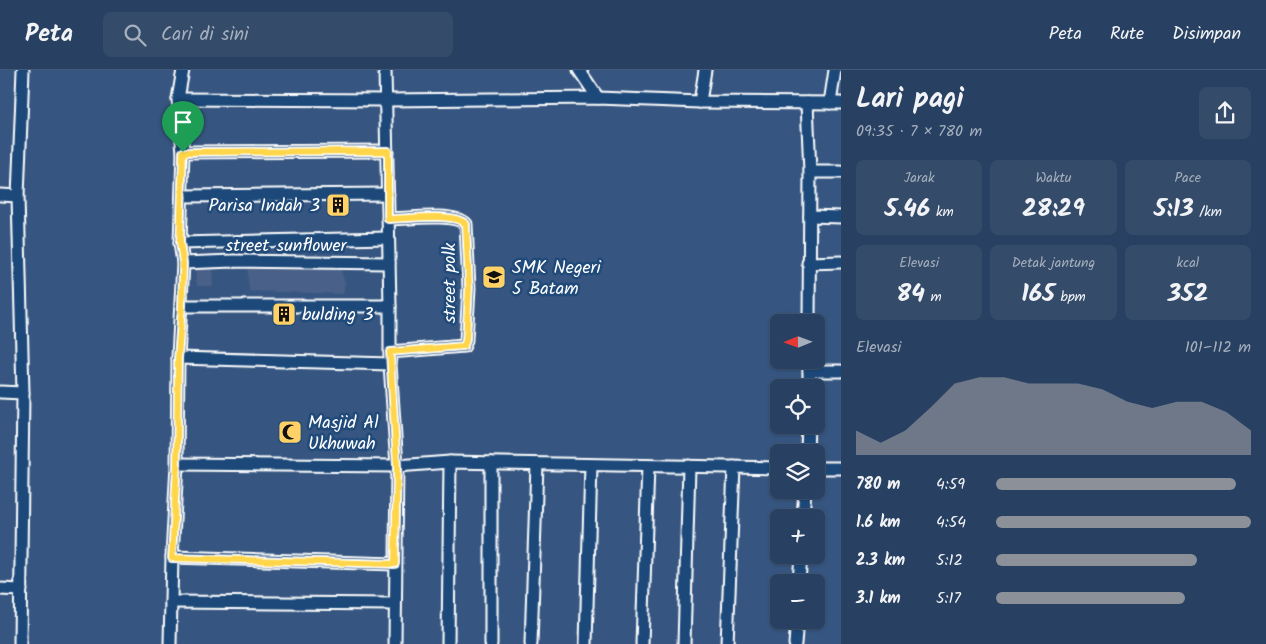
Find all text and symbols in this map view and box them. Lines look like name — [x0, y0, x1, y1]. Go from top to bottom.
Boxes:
search box — [103, 12, 453, 57]
text: Peta — [25, 15, 73, 54]
text: Cari di sini — [161, 20, 249, 50]
text: Peta — [1049, 20, 1082, 49]
text: Rute — [1110, 20, 1144, 49]
text: Disimpan — [1172, 20, 1241, 49]
icon: search — [121, 21, 149, 49]
text: Lari pagi — [856, 77, 964, 122]
button: share — [1199, 87, 1251, 139]
pin — [162, 101, 204, 152]
icon: arrive — [169, 108, 197, 136]
text: 09:35 · 7 × 780 m — [856, 119, 982, 144]
text: Jarak — [904, 167, 935, 189]
text: Waktu — [1035, 167, 1072, 189]
text: Pace — [1174, 167, 1201, 189]
text: 5.46 — [885, 189, 930, 229]
text: 28:29 — [1022, 189, 1085, 229]
text: 5:13 — [1154, 189, 1194, 229]
place label: Parisa Indah 3 — [208, 192, 320, 221]
building icon: Parisa Indah 3 — [325, 192, 351, 218]
text: km — [930, 201, 954, 223]
text: /km — [1194, 201, 1222, 223]
street label: street sunflower — [226, 232, 348, 261]
street label: street polk — [436, 242, 465, 323]
text: Elevasi — [899, 252, 939, 274]
text: Detak jantung — [1012, 252, 1095, 274]
text: kcal — [1176, 252, 1199, 274]
place label: SMK Negeri 5 Batam — [512, 254, 602, 304]
school or university icon: SMK Negeri 5 Batam — [481, 264, 507, 290]
text: 84 — [897, 274, 925, 314]
text: 165 — [1021, 274, 1055, 314]
text: 352 — [1167, 274, 1208, 314]
text: m — [925, 286, 942, 308]
text: bpm — [1055, 286, 1086, 308]
building icon: bulding 3 — [271, 301, 297, 327]
place label: bulding 3 — [302, 301, 373, 330]
north arrow — [770, 314, 825, 369]
map controls — [770, 314, 825, 629]
text: Elevasi — [856, 335, 901, 360]
text: 101–112 m — [1185, 335, 1251, 360]
button: locate — [770, 379, 825, 434]
place label: Masjid Al Ukhuwah — [308, 409, 379, 459]
mosque icon: Masjid Al Ukhuwah — [277, 419, 303, 445]
button: layers — [770, 444, 825, 499]
text: 780 m — [856, 472, 900, 497]
text: 4:59 — [936, 472, 965, 497]
button: + — [770, 509, 825, 564]
text: 1.6 km — [856, 510, 900, 535]
text: 4:54 — [936, 510, 966, 535]
text: 2.3 km — [856, 548, 905, 573]
text: 5:12 — [936, 548, 963, 573]
button: − — [770, 574, 825, 629]
text: 3.1 km — [856, 586, 901, 611]
text: 5:17 — [936, 586, 961, 611]

